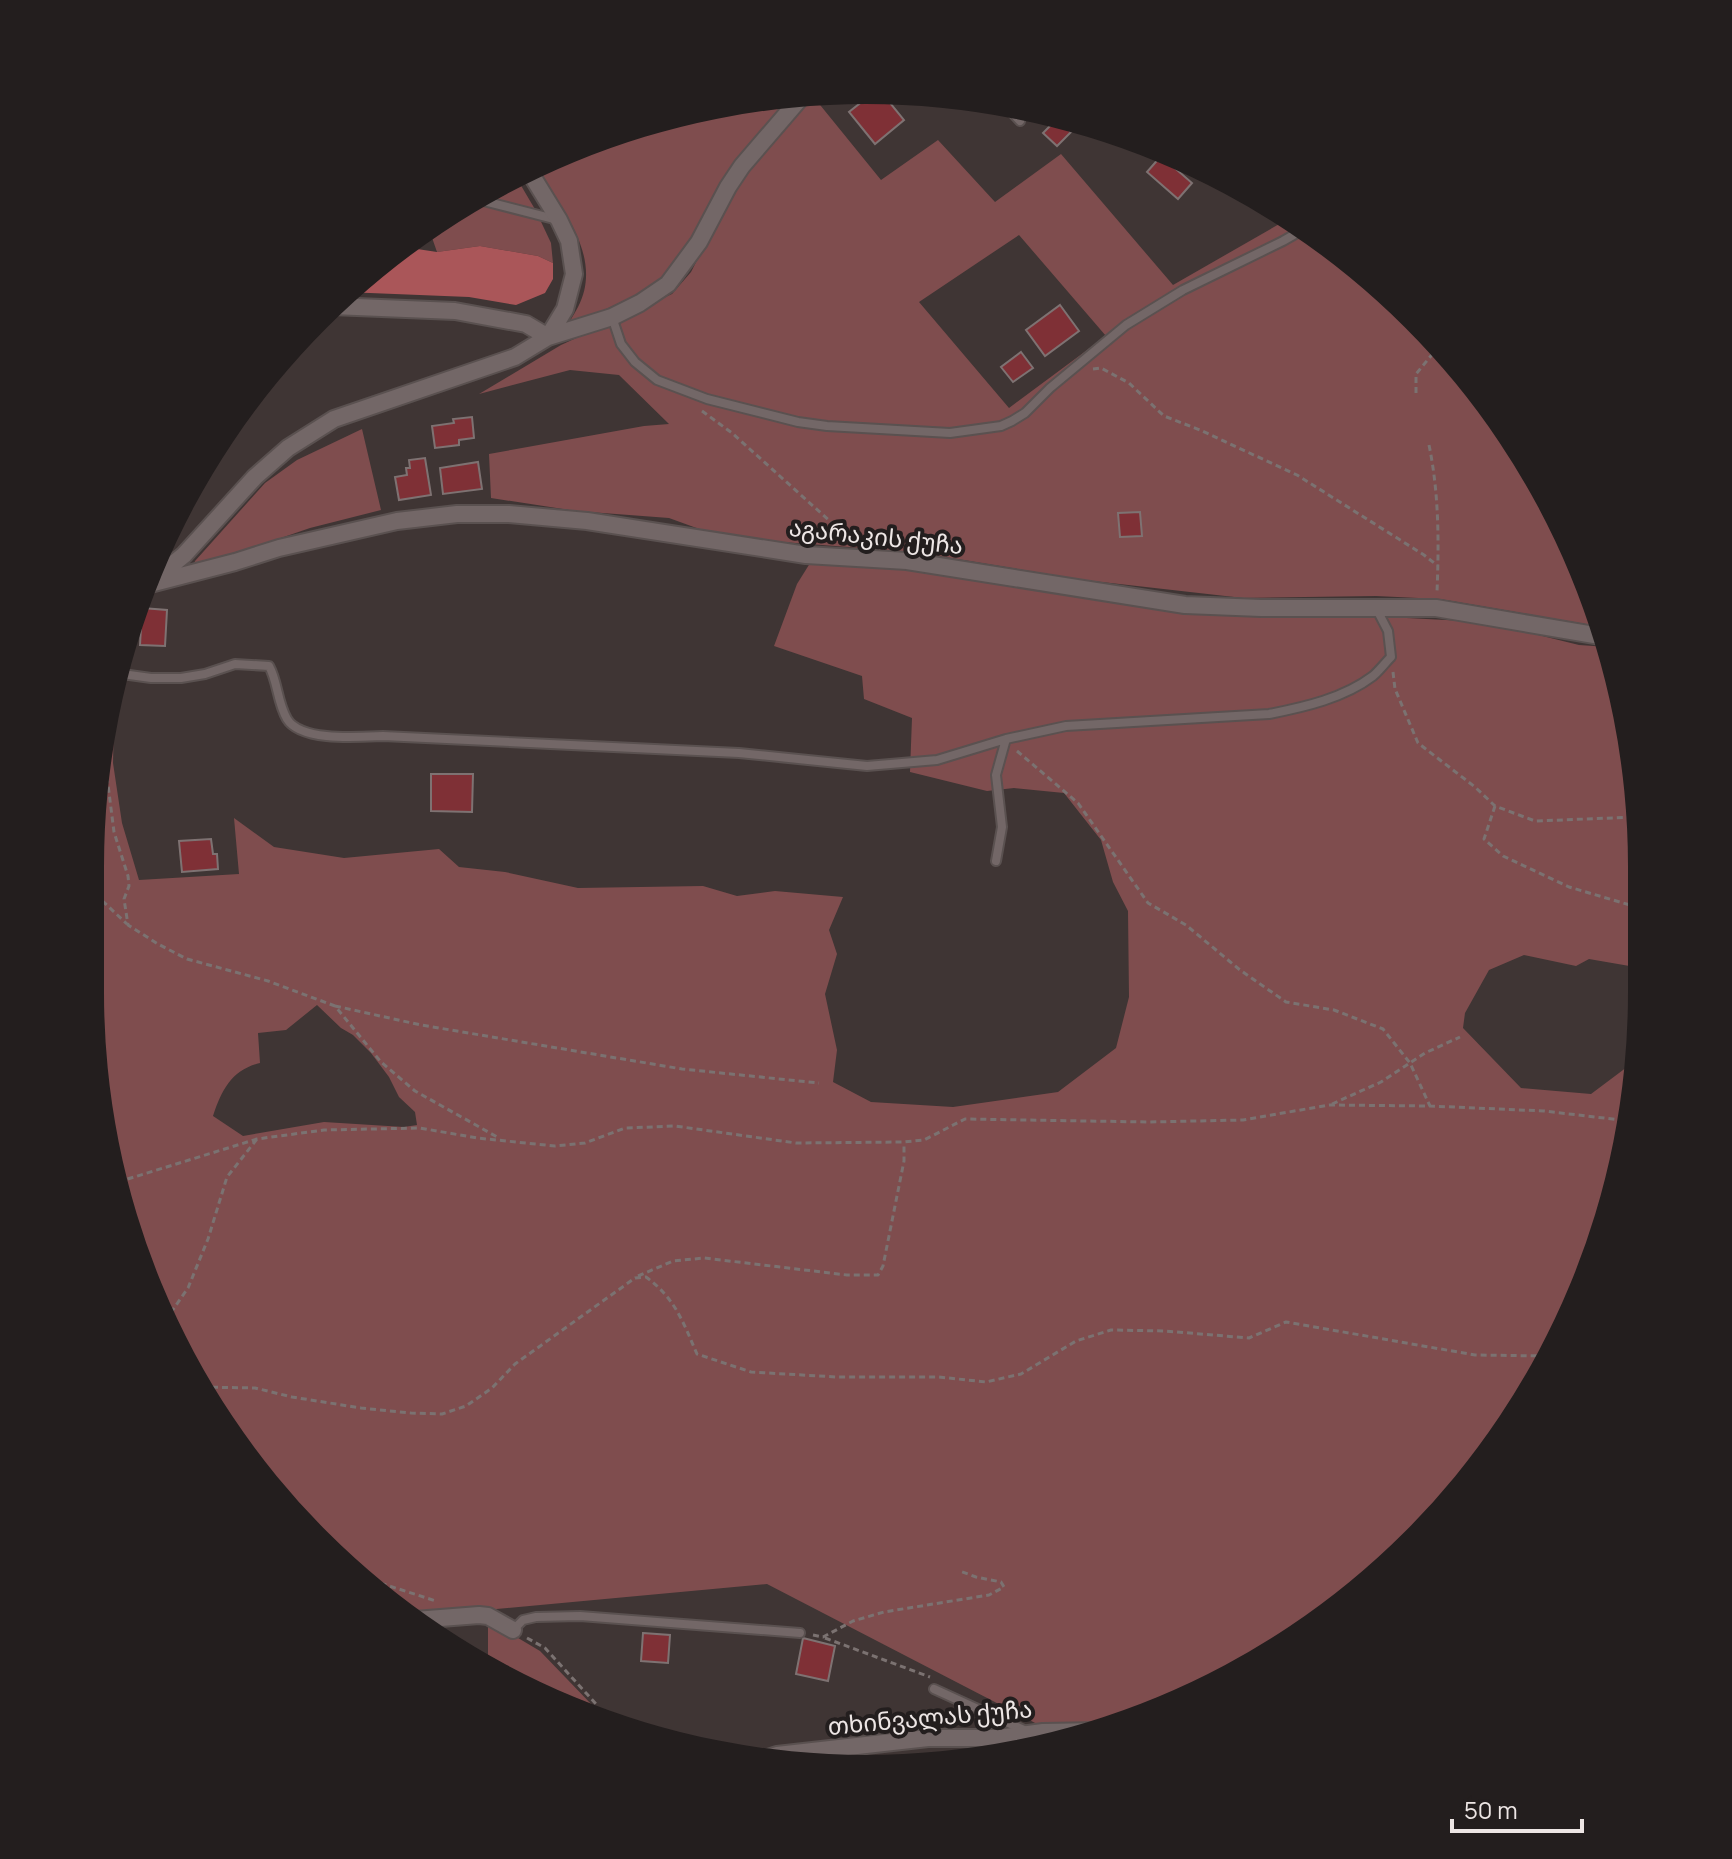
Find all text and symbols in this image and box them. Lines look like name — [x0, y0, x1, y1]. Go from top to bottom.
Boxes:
street label: აგარაკის ქუჩა — [787, 510, 965, 561]
street label: თხინვალას ქუჩა — [826, 1691, 1033, 1742]
scale bar — [1452, 1783, 1582, 1833]
text: 50 m — [1464, 1793, 1518, 1826]

